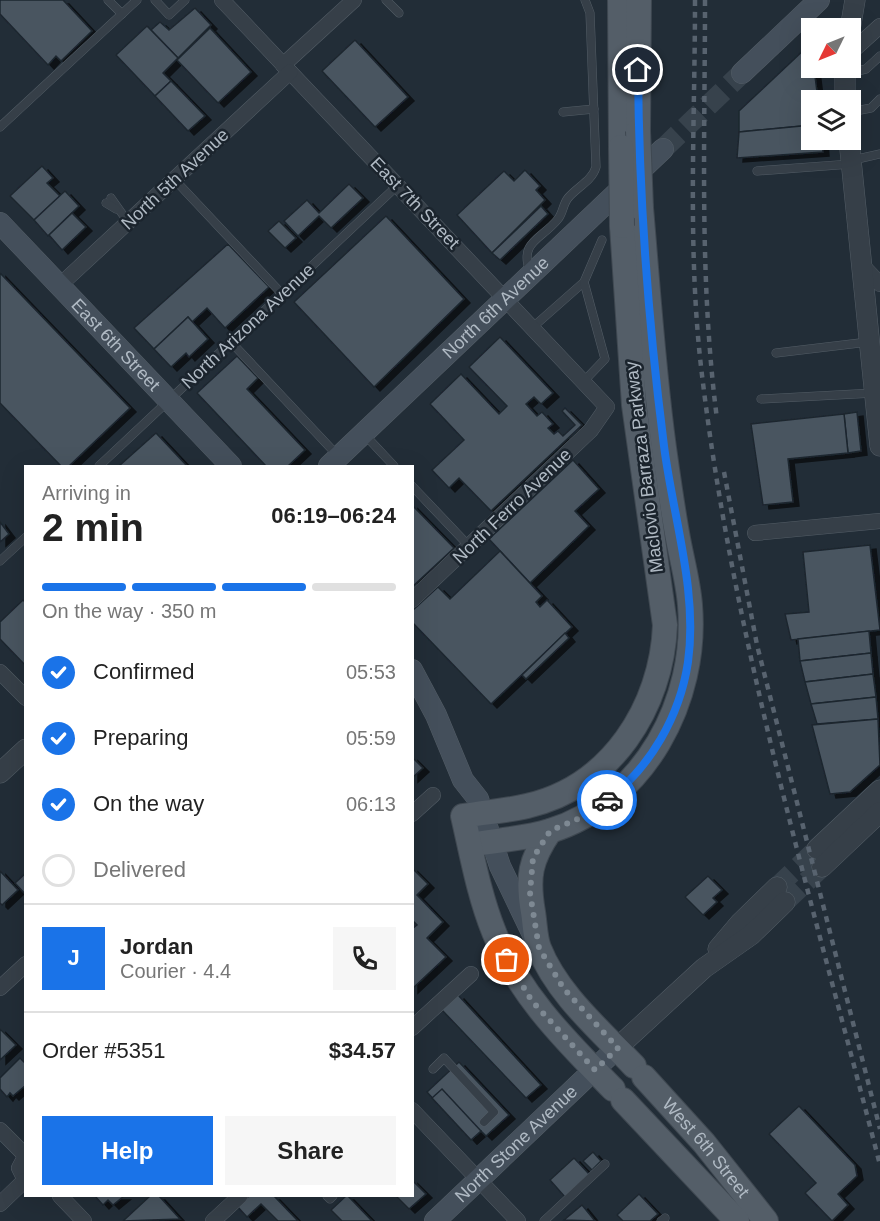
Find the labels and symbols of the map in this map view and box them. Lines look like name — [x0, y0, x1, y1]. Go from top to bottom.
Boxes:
north arrow — [801, 18, 861, 78]
pin — [612, 44, 663, 95]
street label: North 5th Avenue — [117, 124, 233, 234]
street label: East 7th Street — [366, 153, 464, 253]
street label: North 6th Avenue — [439, 253, 553, 363]
street label: North Arizona Avenue — [178, 259, 318, 393]
street label: East 6th Street — [67, 295, 164, 395]
street label: Maclovio Barraza Parkway — [621, 360, 667, 574]
street label: North Ferro Avenue — [449, 444, 575, 568]
courier — [577, 770, 637, 830]
pin — [481, 934, 532, 985]
street label: North Stone Avenue — [451, 1081, 581, 1207]
street label: West 6th Street — [658, 1094, 753, 1201]

